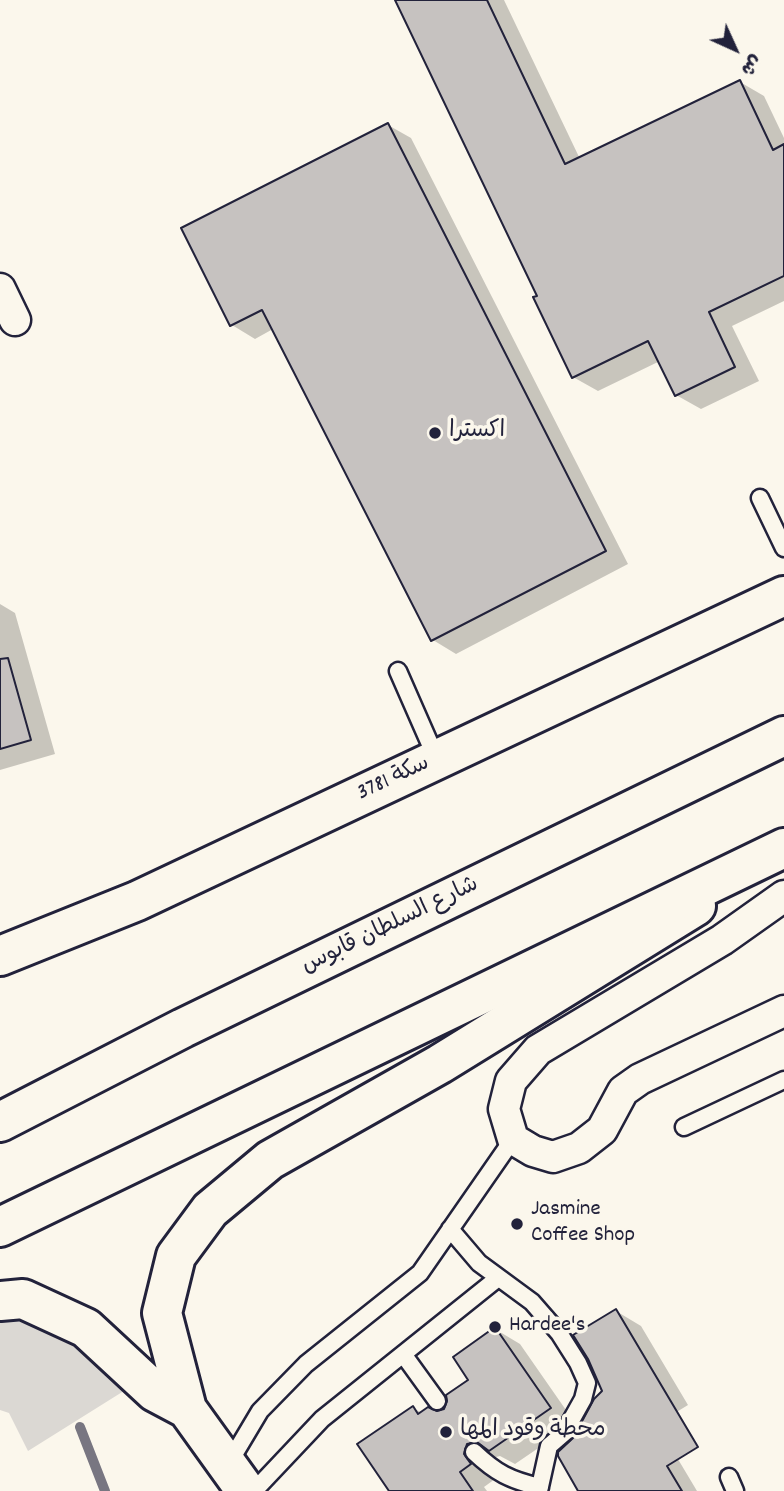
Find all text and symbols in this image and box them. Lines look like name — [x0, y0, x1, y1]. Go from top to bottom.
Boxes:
north arrow — [700, 14, 770, 84]
text: ش — [733, 47, 767, 81]
place label: اكسترا — [449, 419, 505, 447]
marker: اكسترا — [427, 425, 443, 441]
street label: سكة 3781 — [353, 751, 435, 809]
street label: شارع السلطان قابوس — [298, 872, 484, 982]
place label: Jasmine Coffee Shop — [531, 1197, 635, 1251]
marker: Jasmine Coffee Shop — [509, 1216, 525, 1232]
place label: Hardee's — [509, 1313, 585, 1341]
marker: Hardee's — [487, 1319, 503, 1335]
place label: محطة وقود المها — [460, 1418, 606, 1446]
marker: محطة وقود المها — [438, 1424, 454, 1440]

